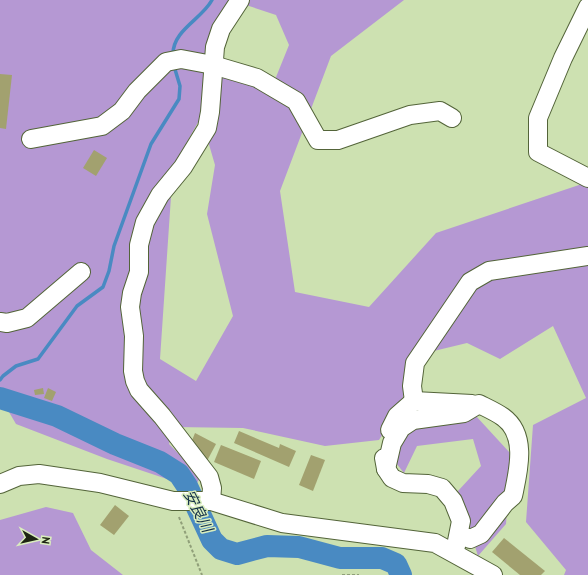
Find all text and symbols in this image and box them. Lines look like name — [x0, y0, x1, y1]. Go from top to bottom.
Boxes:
water label: 安良川 — [180, 486, 218, 537]
north arrow — [16, 519, 56, 559]
text: N — [38, 536, 53, 545]

